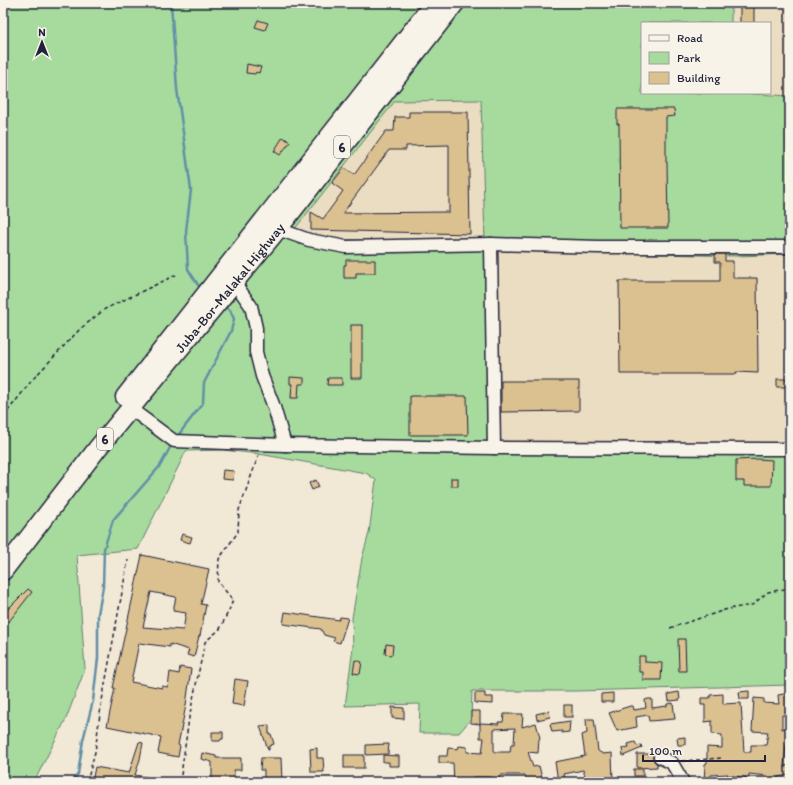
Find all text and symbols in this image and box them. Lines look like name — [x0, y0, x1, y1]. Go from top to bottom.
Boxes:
north arrow — [22, 22, 62, 62]
legend — [641, 22, 771, 94]
text: N — [38, 26, 46, 39]
text: Road — [677, 31, 703, 45]
text: Park — [677, 51, 701, 65]
text: Building — [677, 71, 721, 85]
road number: 6 — [334, 136, 350, 158]
street label: Juba-Bor-Malakal Highway — [171, 219, 288, 356]
road number: 6 — [97, 428, 113, 450]
scale bar — [643, 737, 765, 763]
text: 100 m — [649, 744, 682, 758]

